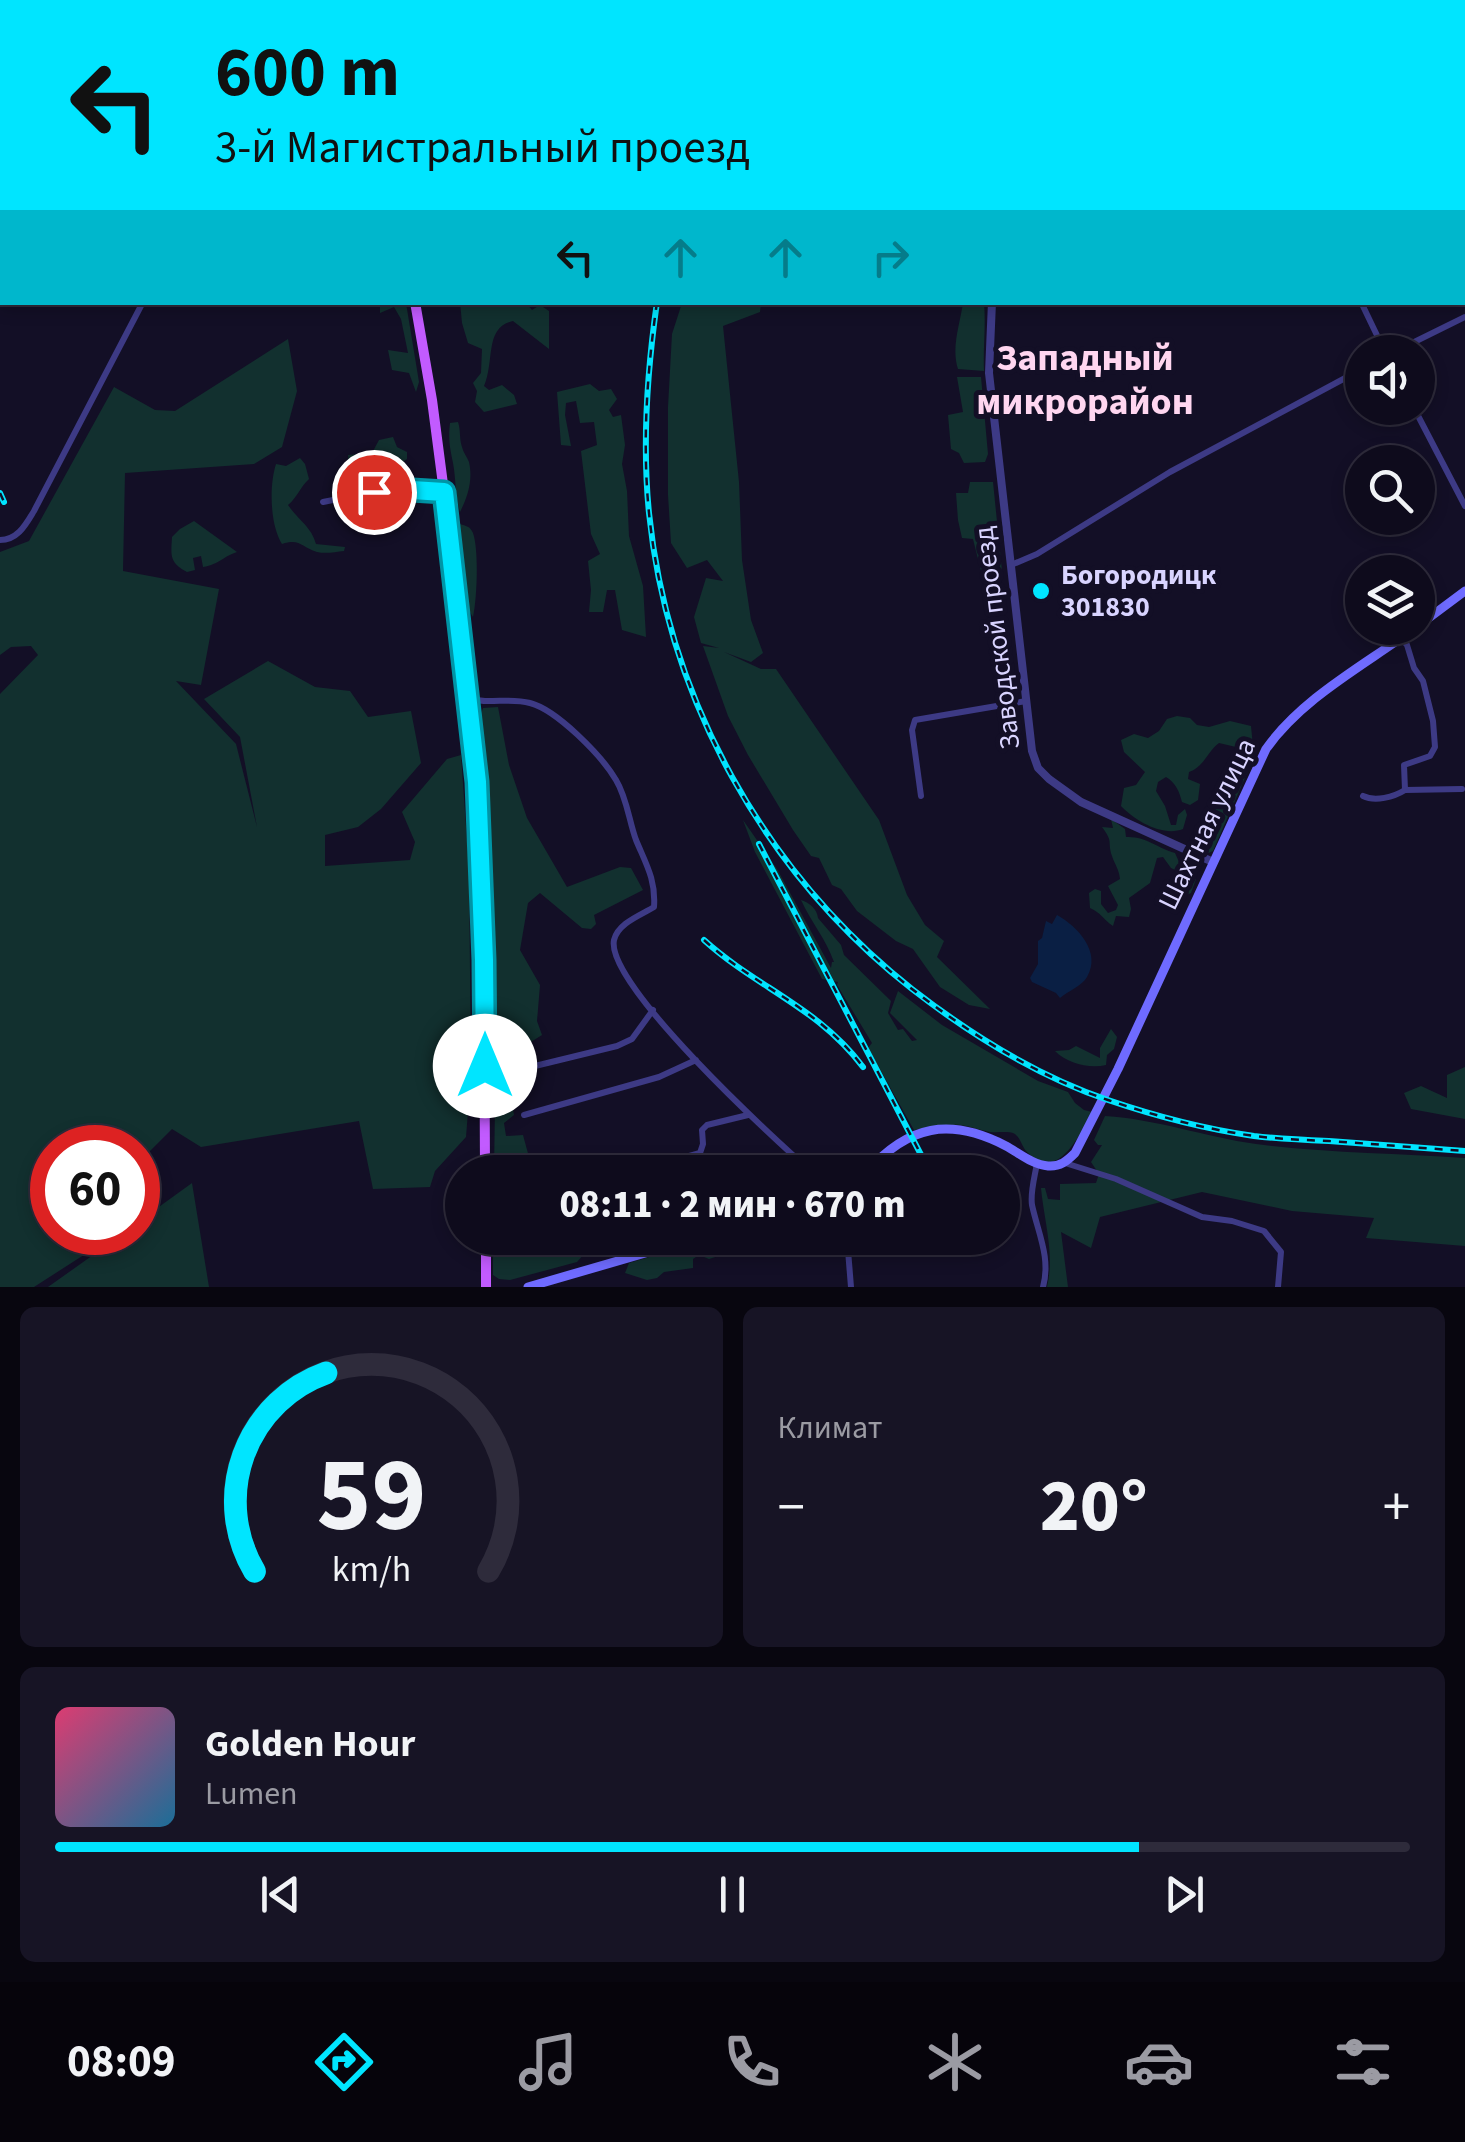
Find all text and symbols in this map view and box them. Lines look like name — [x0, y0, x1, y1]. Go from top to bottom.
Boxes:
text: 600 m — [215, 23, 400, 123]
icon: left — [50, 40, 180, 170]
text: 3-й Магистральный проезд — [215, 116, 750, 180]
icon: left — [548, 230, 603, 285]
icon: ahead — [653, 230, 708, 285]
icon: ahead — [758, 230, 813, 285]
icon: right — [863, 230, 918, 285]
district label: Западный микрорайон — [976, 331, 1194, 429]
map controls — [1345, 335, 1435, 645]
button: sound — [1345, 335, 1435, 425]
button: search — [1345, 445, 1435, 535]
pin — [332, 450, 417, 535]
icon: arrive — [347, 465, 402, 520]
street label: Заводской проезд — [963, 524, 1031, 752]
place label: Богородицк 301830 — [1061, 555, 1217, 627]
button: layers — [1345, 555, 1435, 645]
marker: Богородицк 301830 — [1030, 580, 1052, 602]
street label: Шахтная улица — [1148, 731, 1266, 917]
position arrow — [433, 1014, 537, 1118]
speed limit sign: 60 — [30, 1125, 160, 1255]
text: 08:11 · 2 мин · 670 m — [560, 1178, 905, 1232]
text: Климат — [778, 1405, 882, 1451]
text: 59 — [316, 1423, 426, 1571]
text: 20° — [1040, 1453, 1148, 1560]
text: − — [778, 1469, 805, 1547]
text: + — [1383, 1469, 1410, 1547]
text: km/h — [332, 1544, 411, 1595]
text: Golden Hour — [205, 1717, 415, 1771]
text: Lumen — [205, 1771, 298, 1817]
icon: previous — [253, 1867, 308, 1922]
icon: pause — [705, 1867, 760, 1922]
icon: next — [1157, 1867, 1212, 1922]
icon: directions — [309, 2027, 379, 2097]
icon: music — [513, 2027, 583, 2097]
icon: phone — [717, 2027, 787, 2097]
icon: climate — [920, 2027, 990, 2097]
icon: car — [1124, 2027, 1194, 2097]
icon: filters — [1328, 2027, 1398, 2097]
text: 08:09 — [67, 2030, 175, 2094]

